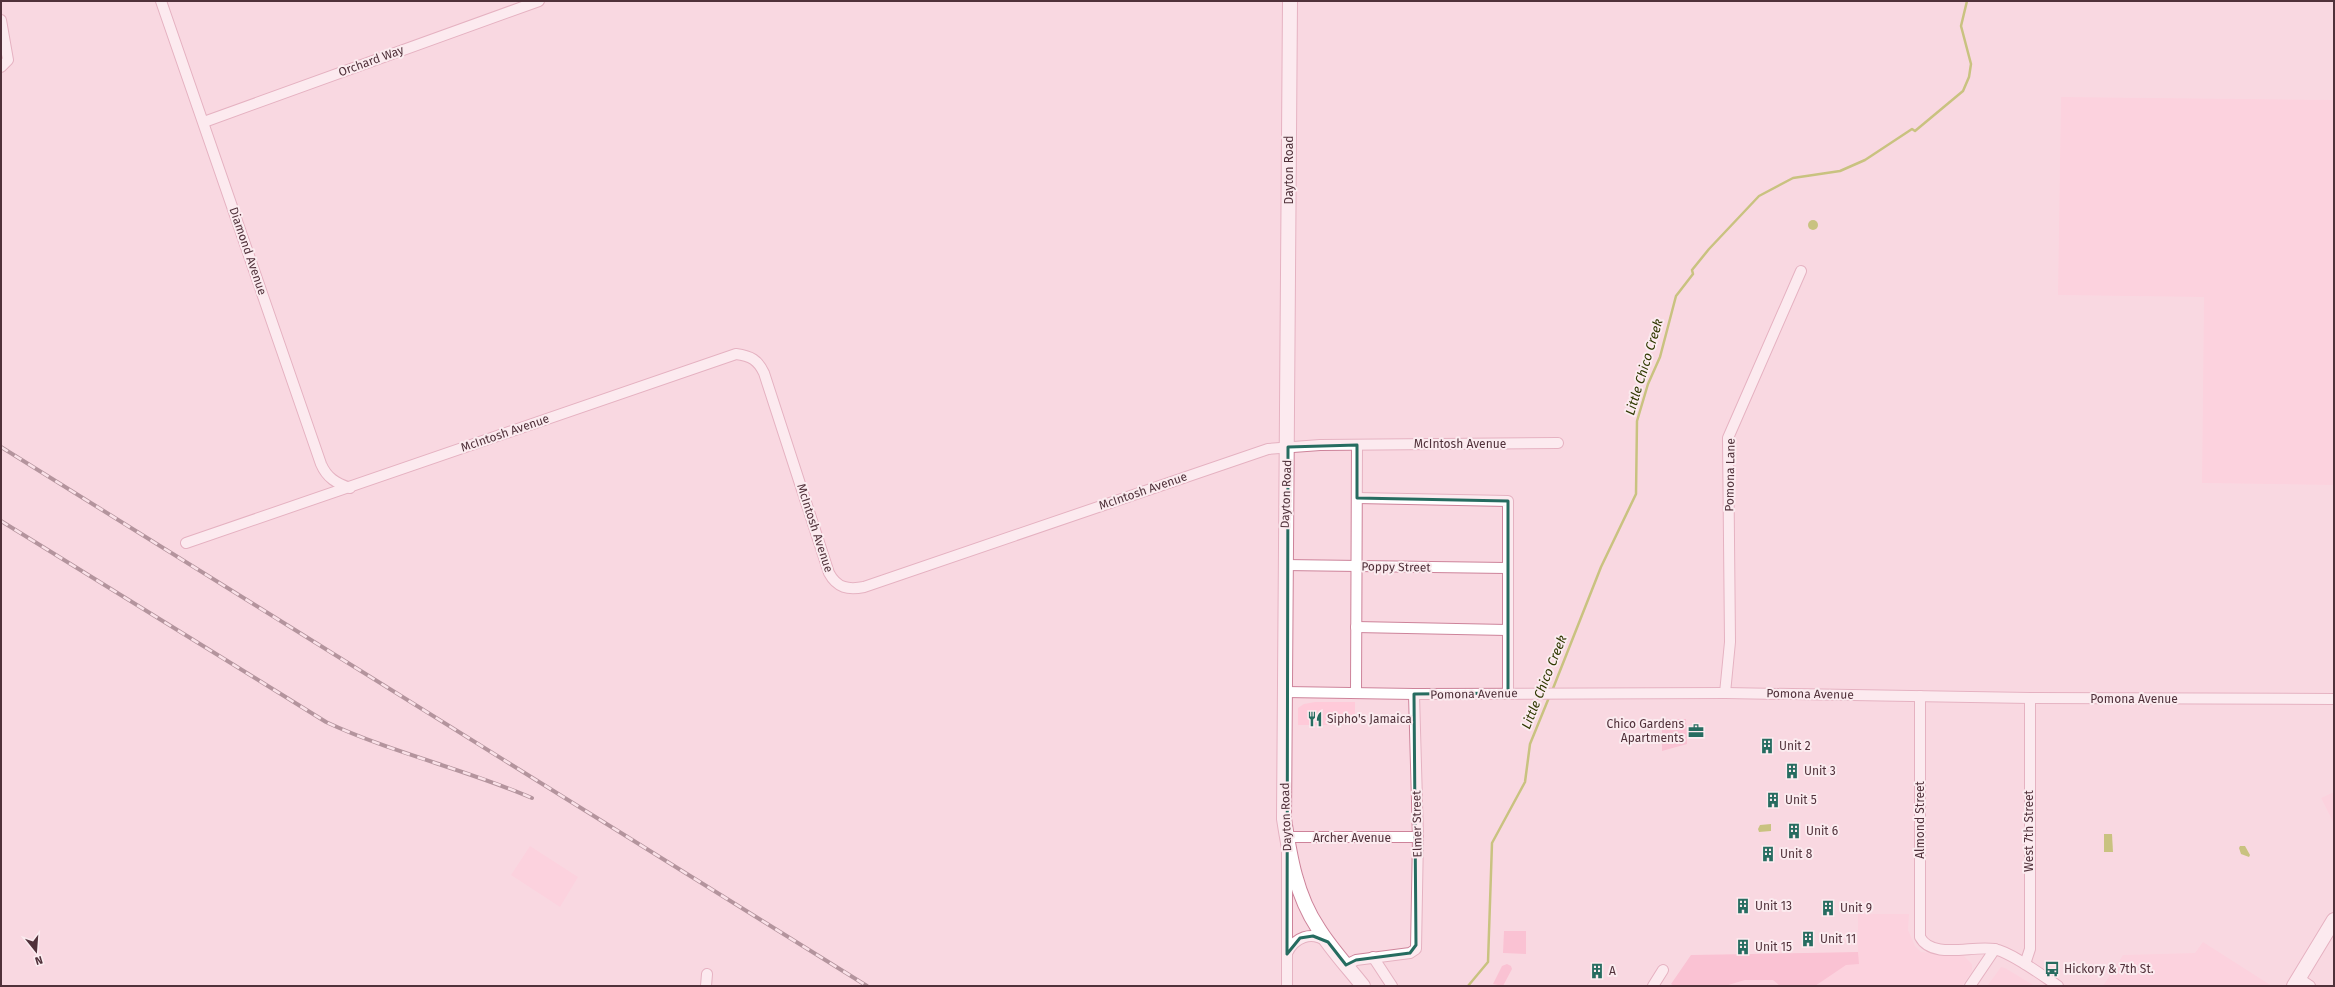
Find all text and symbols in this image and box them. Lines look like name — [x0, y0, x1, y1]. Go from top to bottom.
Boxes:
street label: Orchard Way — [337, 43, 406, 79]
street label: Dayton Road — [1282, 136, 1296, 204]
street label: Diamond Avenue — [226, 205, 270, 297]
water label: Little Chico Creek — [1622, 317, 1666, 417]
street label: McIntosh Avenue — [459, 411, 551, 455]
street label: McIntosh Avenue — [1414, 437, 1506, 451]
street label: Pomona Lane — [1722, 438, 1738, 512]
street label: Dayton Road — [1278, 459, 1294, 529]
street label: McIntosh Avenue — [1097, 469, 1189, 513]
street label: McIntosh Avenue — [794, 482, 836, 574]
street label: Poppy Street — [1361, 559, 1432, 575]
water label: Little Chico Creek — [1518, 633, 1570, 731]
street label: Pomona Avenue — [1430, 686, 1518, 702]
street label: Pomona Avenue — [1766, 686, 1854, 702]
street label: Pomona Avenue — [2090, 692, 2178, 706]
restaurant icon: Sipho's Jamaica — [1306, 710, 1324, 728]
place label: Sipho's Jamaica — [1327, 712, 1412, 726]
place label: Chico Gardens Apartments — [1607, 717, 1684, 745]
office icon: Chico Gardens Apartments — [1687, 722, 1705, 740]
building icon: Unit 2 — [1758, 737, 1776, 755]
place label: Unit 2 — [1779, 739, 1811, 753]
building icon: Unit 3 — [1783, 762, 1801, 780]
place label: Unit 3 — [1804, 764, 1836, 778]
street label: Almond Street — [1913, 781, 1927, 859]
street label: Dayton Road — [1278, 782, 1294, 852]
street label: West 7th Street — [2022, 789, 2036, 872]
street label: Elmer Street — [1409, 790, 1425, 858]
building icon: Unit 5 — [1764, 791, 1782, 809]
place label: Unit 5 — [1785, 793, 1817, 807]
building icon: Unit 6 — [1785, 822, 1803, 840]
place label: Unit 6 — [1806, 824, 1838, 838]
street label: Archer Avenue — [1313, 831, 1391, 845]
building icon: Unit 8 — [1759, 845, 1777, 863]
place label: Unit 8 — [1780, 847, 1813, 861]
building icon: Unit 13 — [1734, 897, 1752, 915]
place label: Unit 13 — [1755, 899, 1792, 913]
building icon: Unit 9 — [1819, 899, 1837, 917]
place label: Unit 9 — [1840, 901, 1872, 915]
building icon: Unit 11 — [1799, 930, 1817, 948]
north arrow — [16, 931, 56, 971]
place label: Unit 11 — [1820, 932, 1856, 946]
building icon: Unit 15 — [1734, 938, 1752, 956]
place label: Unit 15 — [1755, 940, 1792, 954]
text: N — [33, 953, 44, 967]
bus stop icon: Hickory & 7th St. — [2043, 960, 2061, 978]
building icon: A — [1588, 962, 1606, 980]
place label: Hickory & 7th St. — [2064, 962, 2154, 976]
place label: A — [1609, 964, 1616, 978]

